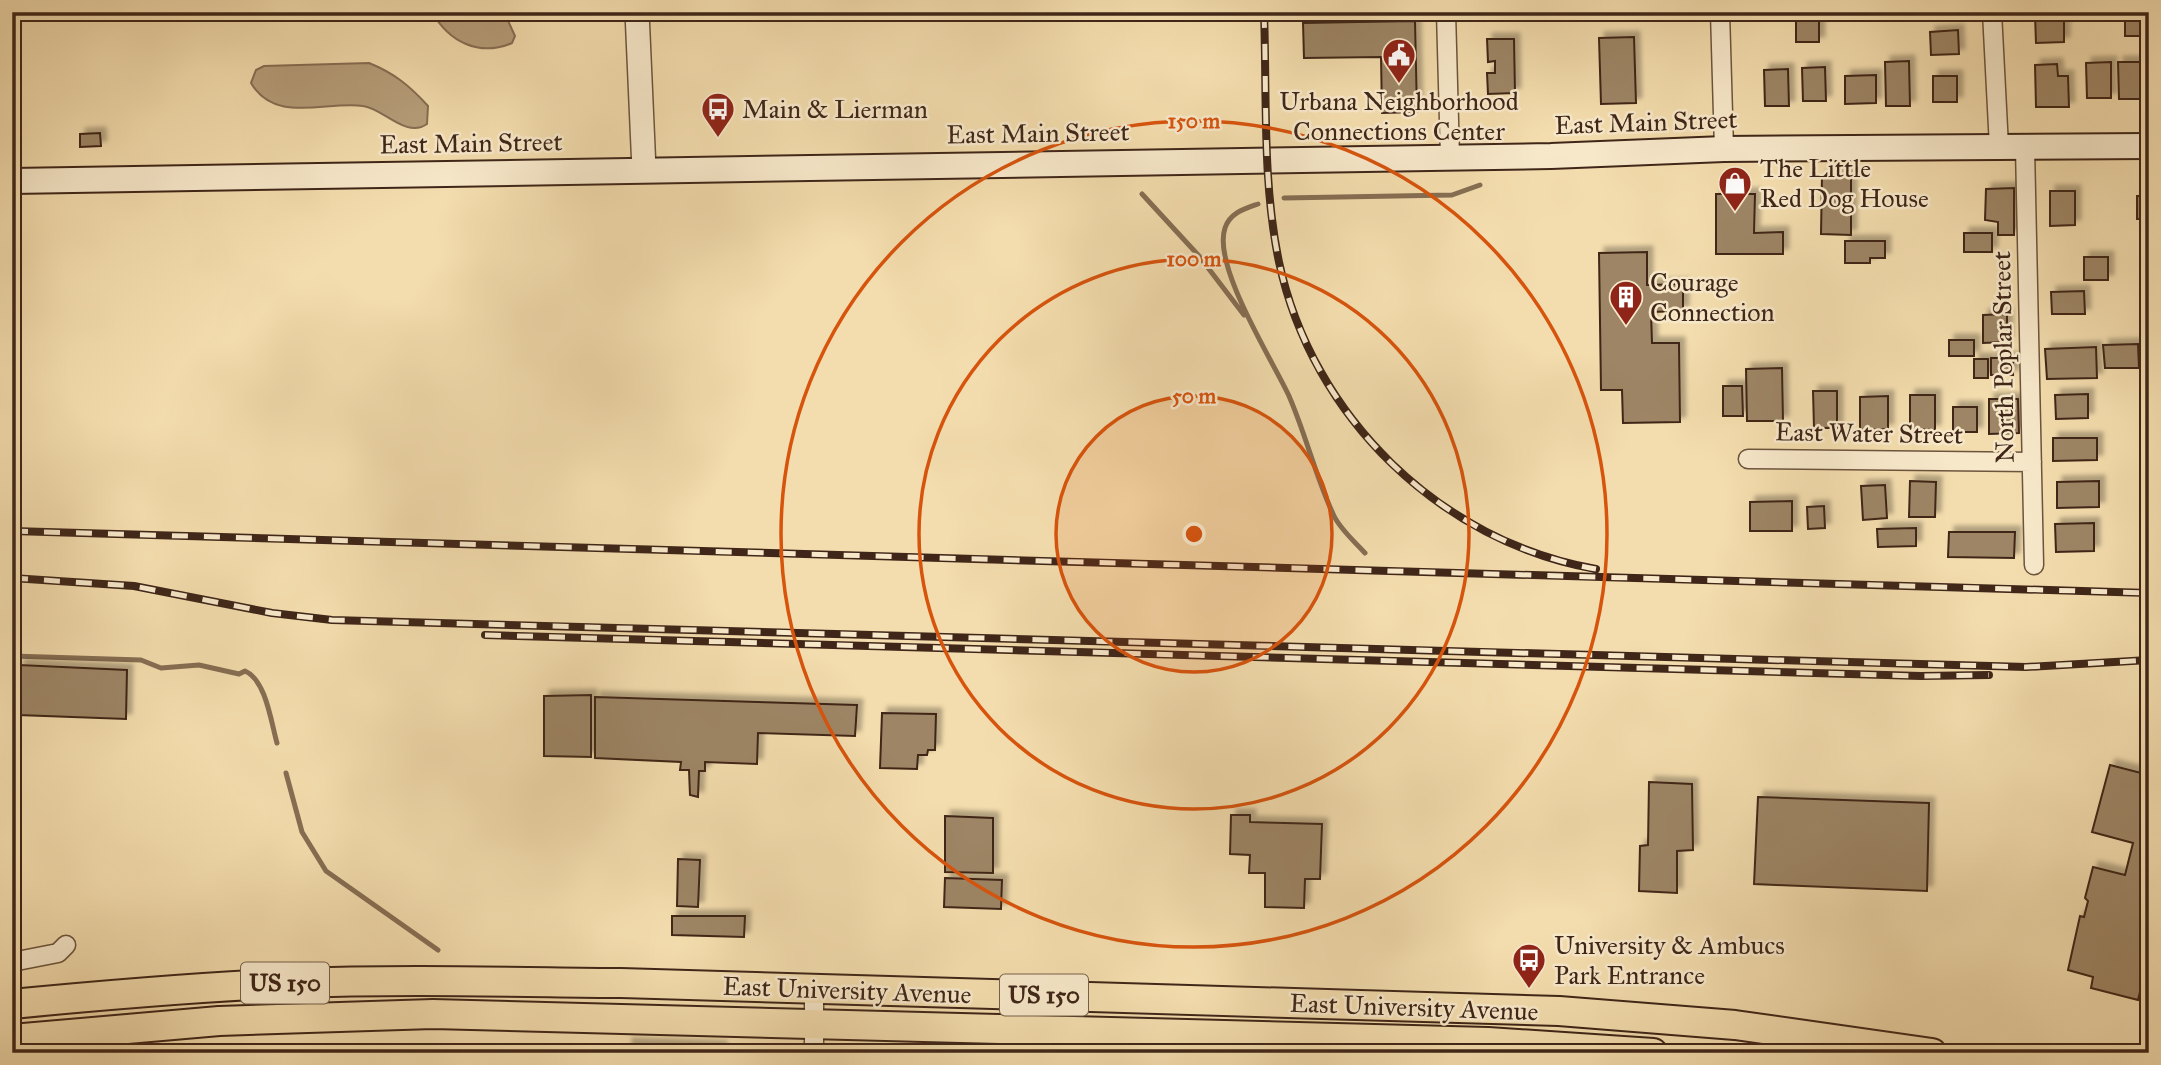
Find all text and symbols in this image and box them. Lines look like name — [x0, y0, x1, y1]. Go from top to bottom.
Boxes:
public building icon: Urbana Neighborhood Connections Center — [1380, 36, 1418, 85]
place label: Urbana Neighborhood Connections Center — [1279, 85, 1519, 147]
bus stop icon: Main & Lierman — [699, 90, 737, 139]
place label: Main & Lierman — [742, 93, 928, 125]
street label: East Main Street — [1554, 103, 1738, 141]
text: 150 m — [1168, 108, 1220, 134]
street label: East Main Street — [946, 115, 1130, 151]
street label: East Main Street — [379, 125, 563, 161]
place label: The Little Red Dog House — [1760, 152, 1929, 214]
shop icon: The Little Red Dog House — [1716, 164, 1754, 213]
text: 100 m — [1167, 246, 1222, 272]
street label: North Poplar Street — [1985, 251, 2021, 463]
place label: Courage Connection — [1650, 266, 1775, 328]
building icon: Courage Connection — [1607, 278, 1645, 327]
text: 50 m — [1172, 383, 1216, 409]
street label: East Water Street — [1775, 415, 1963, 451]
centre of rings — [1182, 522, 1206, 546]
place label: University & Ambucs Park Entrance — [1554, 929, 1785, 991]
bus stop icon: University & Ambucs Park Entrance — [1510, 941, 1548, 990]
road number: US 150 — [241, 962, 329, 1003]
street label: East University Avenue — [722, 970, 972, 1010]
road number: US 150 — [1000, 974, 1088, 1015]
street label: East University Avenue — [1289, 987, 1539, 1027]

